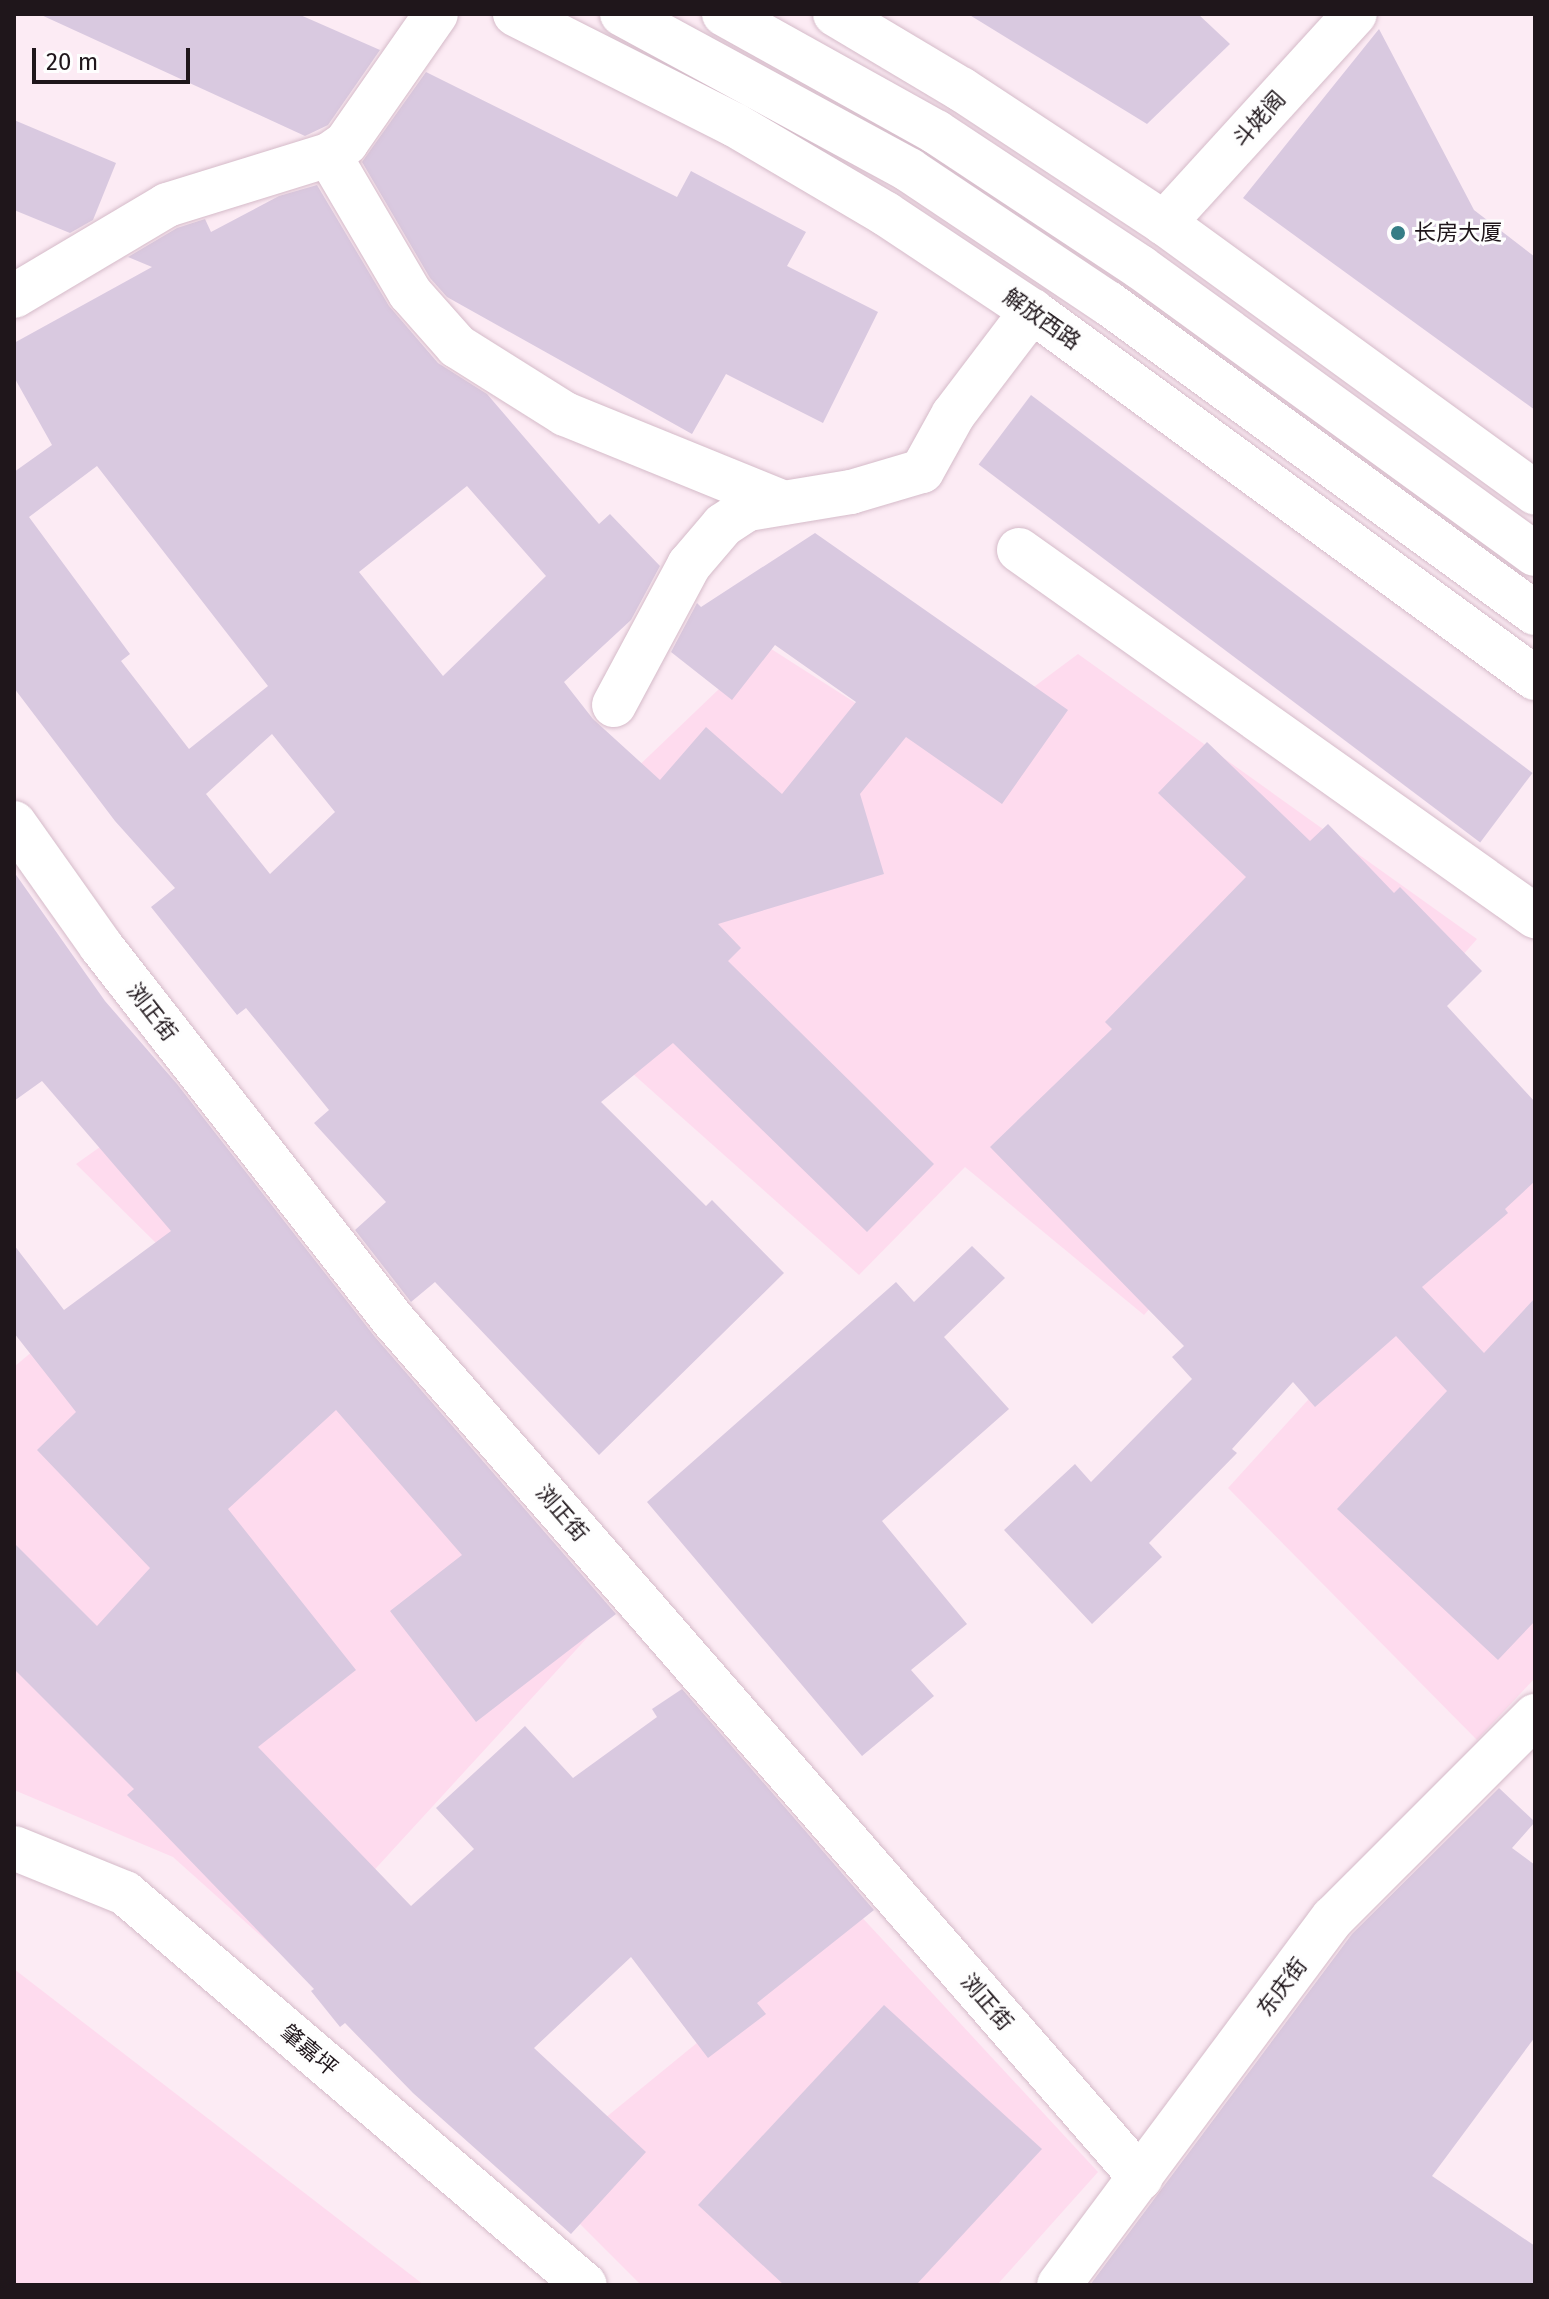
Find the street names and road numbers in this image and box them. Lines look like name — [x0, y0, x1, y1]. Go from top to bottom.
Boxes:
street label: 斗姥阁 — [1227, 86, 1291, 152]
street label: 解放西路 — [998, 283, 1086, 355]
street label: 浏正街 — [121, 978, 183, 1046]
street label: 浏正街 — [530, 1479, 594, 1547]
street label: 东庆街 — [1252, 1953, 1312, 2021]
street label: 浏正街 — [955, 1968, 1019, 2036]
street label: 肇嘉坪 — [275, 2019, 343, 2081]

